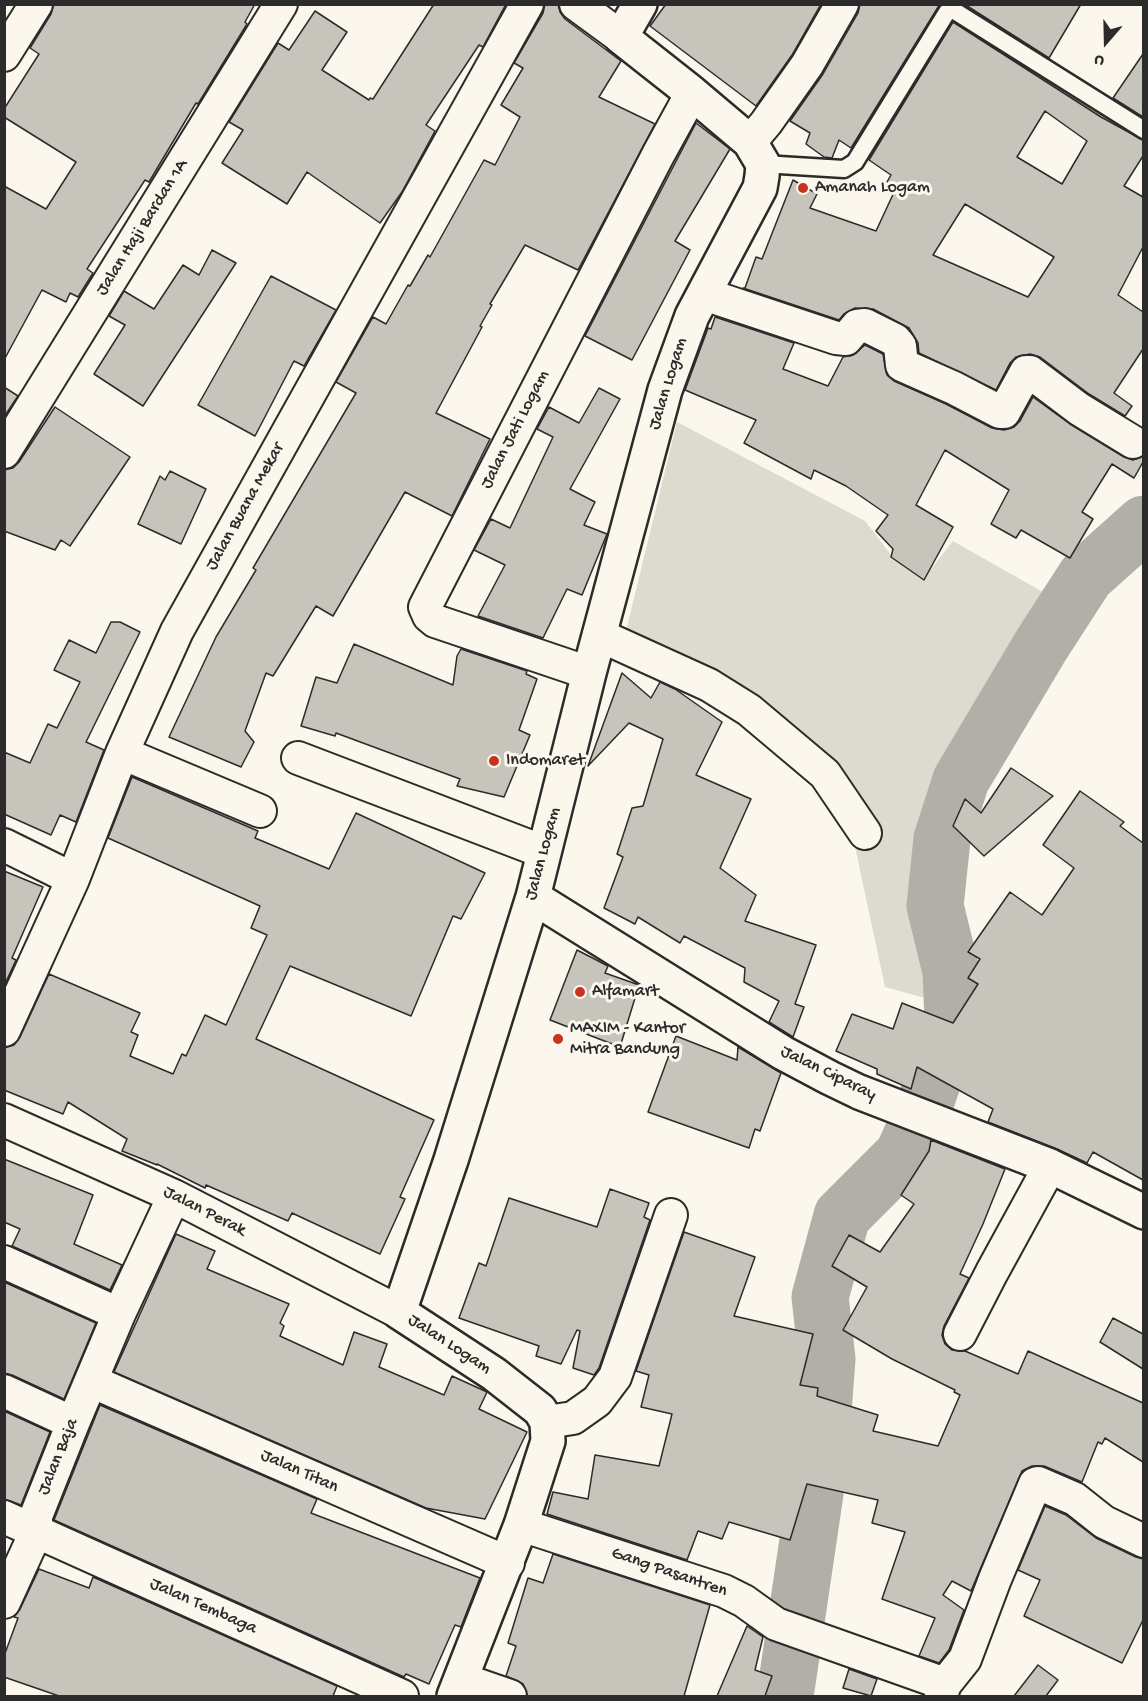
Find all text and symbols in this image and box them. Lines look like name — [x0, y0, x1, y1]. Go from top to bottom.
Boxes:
north arrow — [1076, 12, 1136, 72]
text: U — [1092, 49, 1107, 70]
street label: Jalan Haji Bardan 1A — [92, 156, 194, 300]
place label: Amanah Logam — [815, 177, 930, 199]
marker: Amanah Logam — [796, 181, 810, 195]
street label: Jalan Logam — [645, 335, 693, 433]
street label: Jalan Jati Logam — [477, 367, 555, 493]
street label: Jalan Buana Mekar — [202, 439, 290, 575]
place label: Indomaret — [506, 750, 585, 772]
marker: Indomaret — [487, 754, 501, 768]
street label: Jalan Logam — [521, 805, 567, 903]
place label: Alfamart — [592, 981, 659, 1003]
marker: Alfamart — [573, 985, 587, 999]
place label: MAXIM - Kantor Mitra Bandung — [570, 1018, 685, 1060]
marker: MAXIM - Kantor Mitra Bandung — [551, 1032, 565, 1046]
street label: Jalan Ciparay — [777, 1041, 879, 1107]
street label: Jalan Perak — [159, 1182, 249, 1242]
street label: Jalan Logam — [403, 1310, 495, 1380]
street label: Jalan Baja — [34, 1416, 84, 1498]
street label: Jalan Titan — [257, 1445, 341, 1499]
street label: Gang Pasantren — [608, 1543, 730, 1603]
street label: Jalan Tembaga — [146, 1574, 260, 1640]

